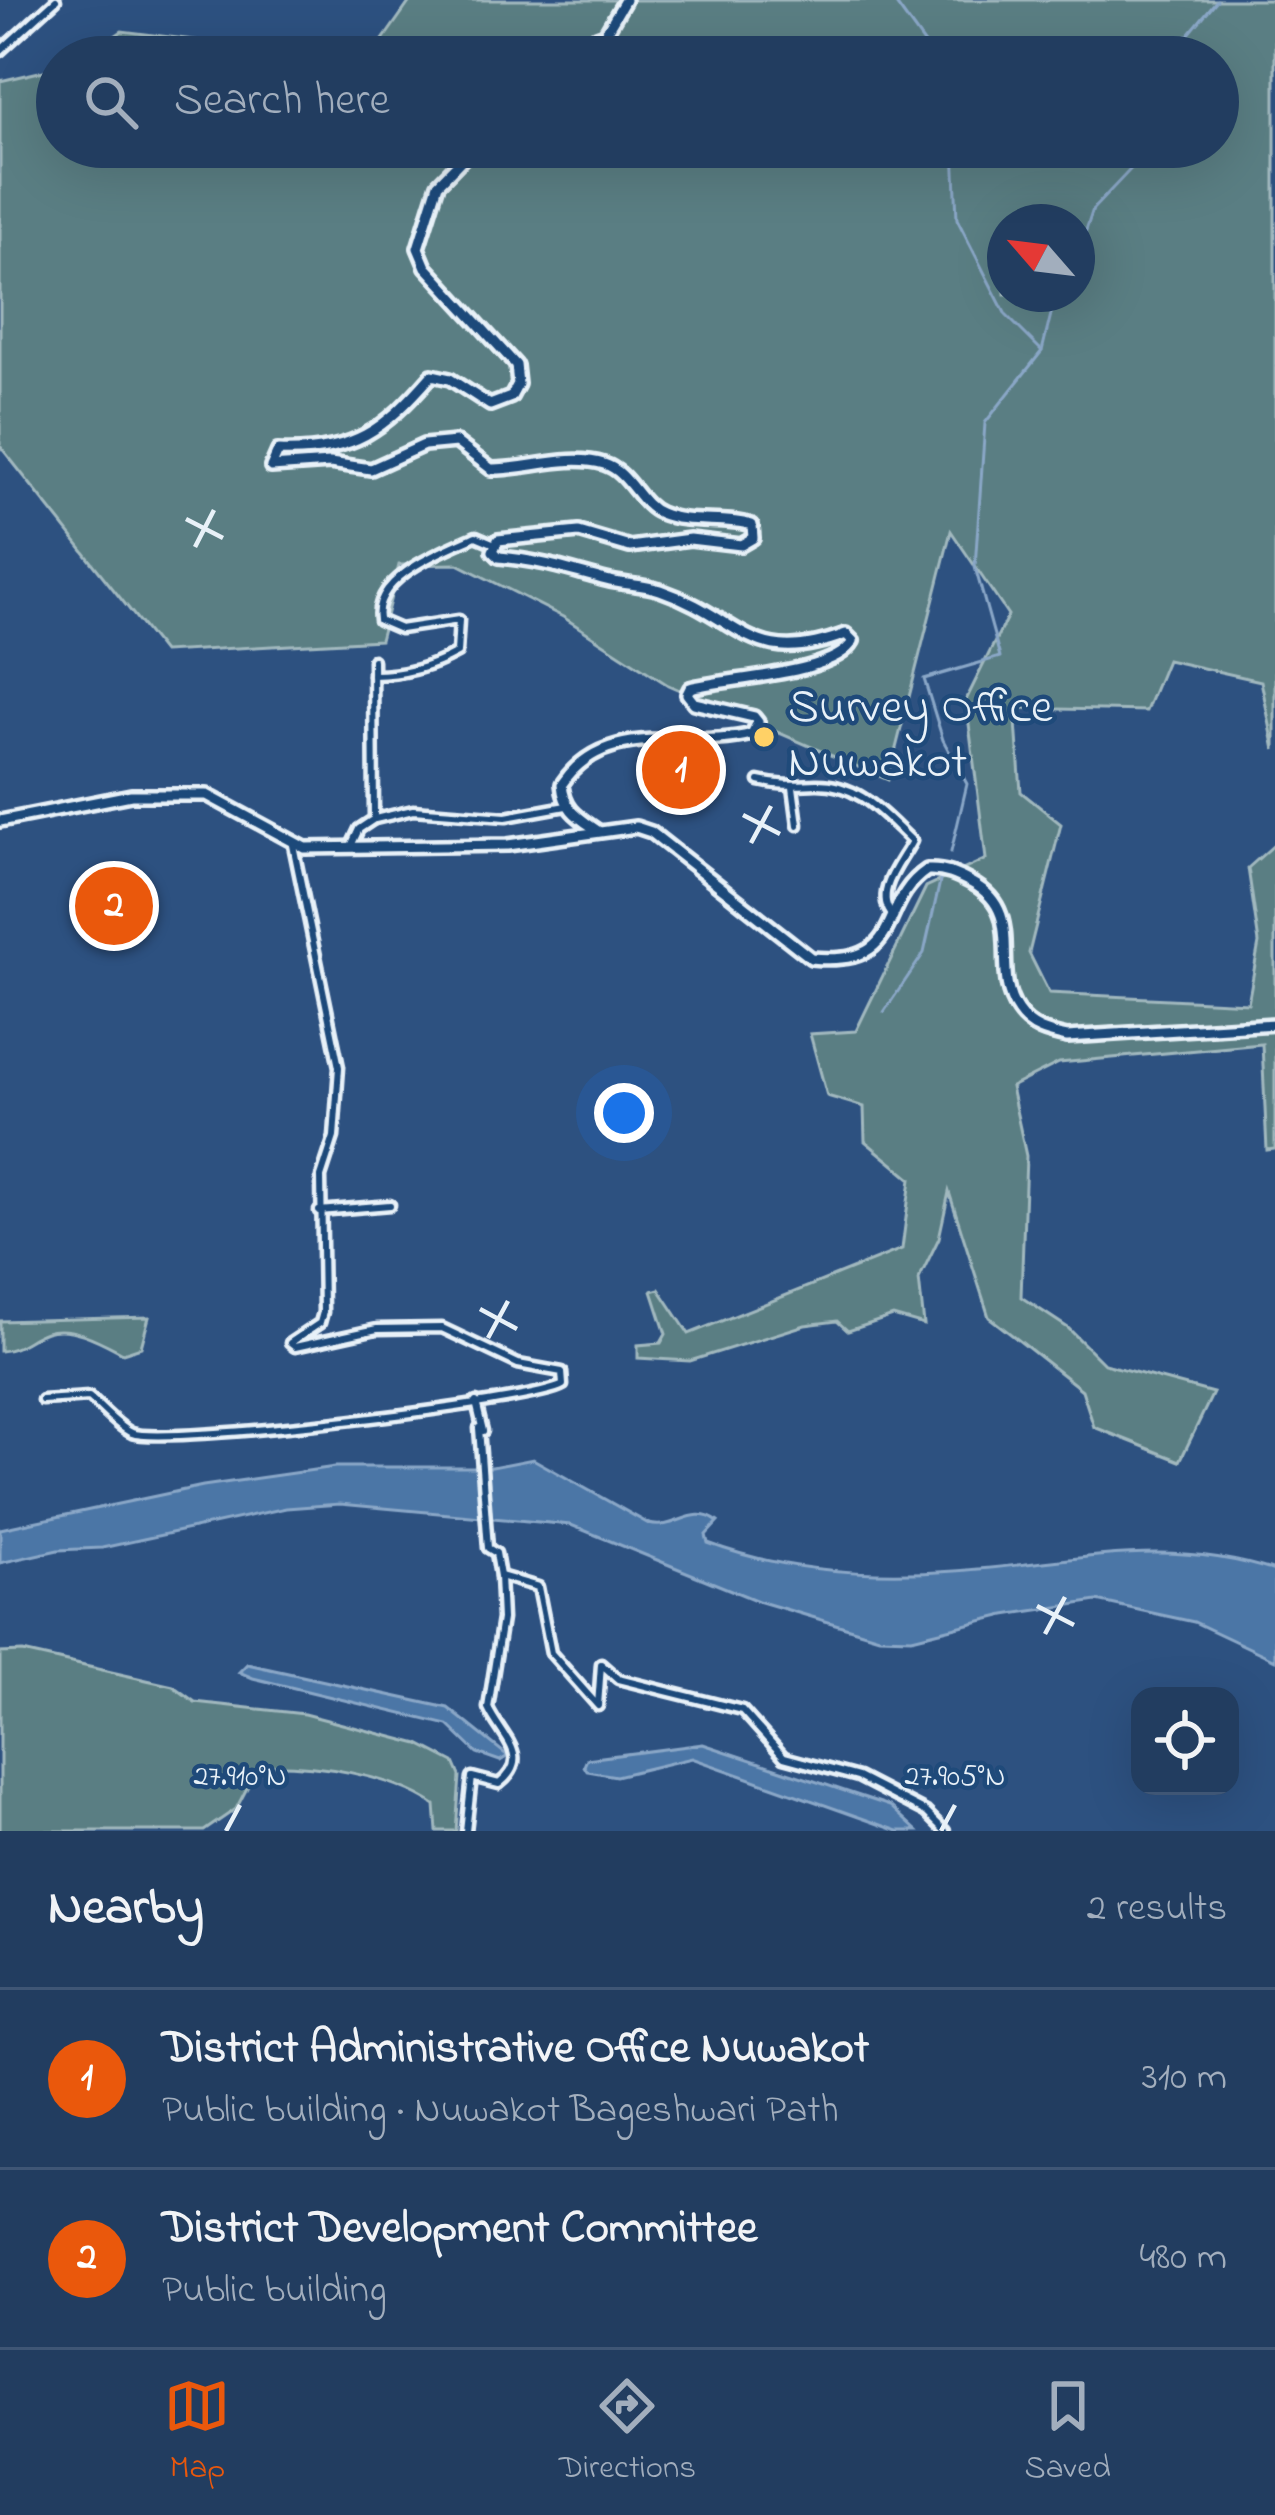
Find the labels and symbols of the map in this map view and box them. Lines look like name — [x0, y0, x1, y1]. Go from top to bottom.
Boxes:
north arrow — [987, 204, 1095, 312]
place label: Survey Office Nuwakot — [788, 674, 1053, 799]
marker: Survey Office Nuwakot — [751, 724, 777, 750]
pin: 1 — [642, 725, 720, 815]
pin: 2 — [75, 861, 153, 951]
your location — [594, 1083, 654, 1143]
text: 27.910°N — [193, 1756, 287, 1800]
text: 27.905°N — [905, 1756, 1005, 1800]

